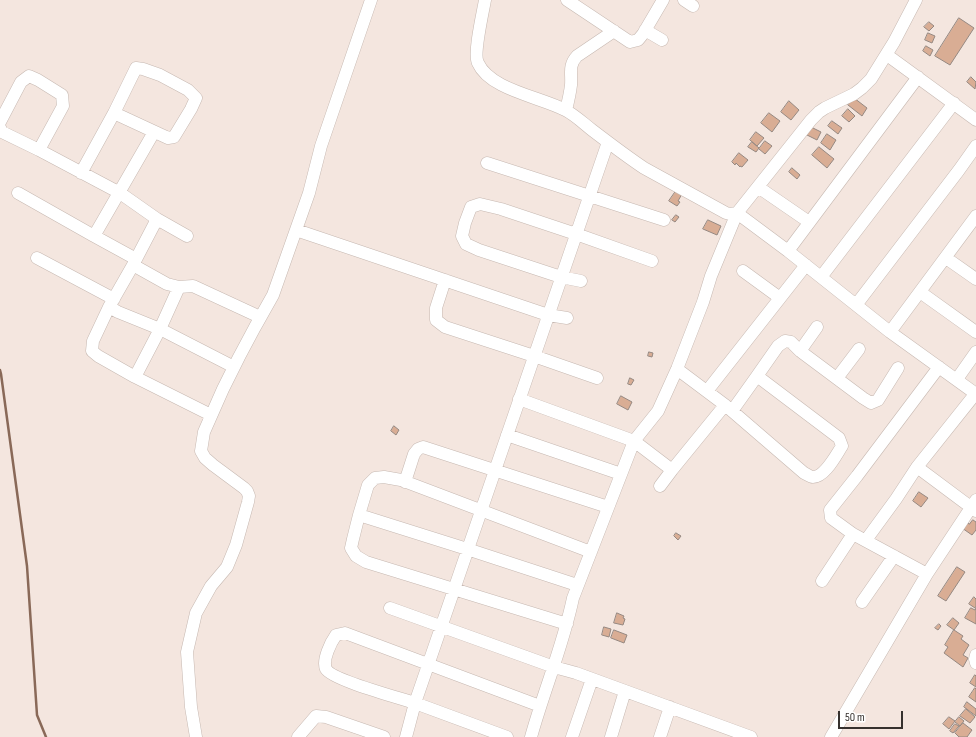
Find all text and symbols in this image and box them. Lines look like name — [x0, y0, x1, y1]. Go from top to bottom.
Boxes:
scale bar — [840, 703, 905, 729]
text: 50 m — [845, 710, 865, 725]

